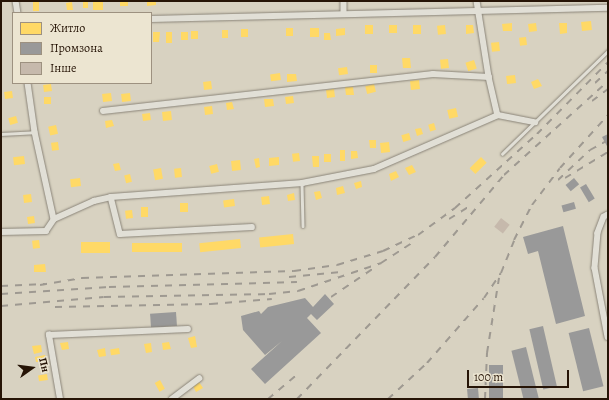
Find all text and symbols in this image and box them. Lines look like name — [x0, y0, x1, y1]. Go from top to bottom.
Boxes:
legend — [12, 12, 152, 84]
text: Житло — [50, 20, 85, 36]
text: Промзона — [50, 40, 103, 56]
text: Інше — [50, 60, 76, 76]
north arrow — [12, 348, 52, 388]
text: Пн — [35, 356, 53, 374]
scale bar — [469, 362, 571, 388]
text: 100 m — [474, 369, 503, 385]

